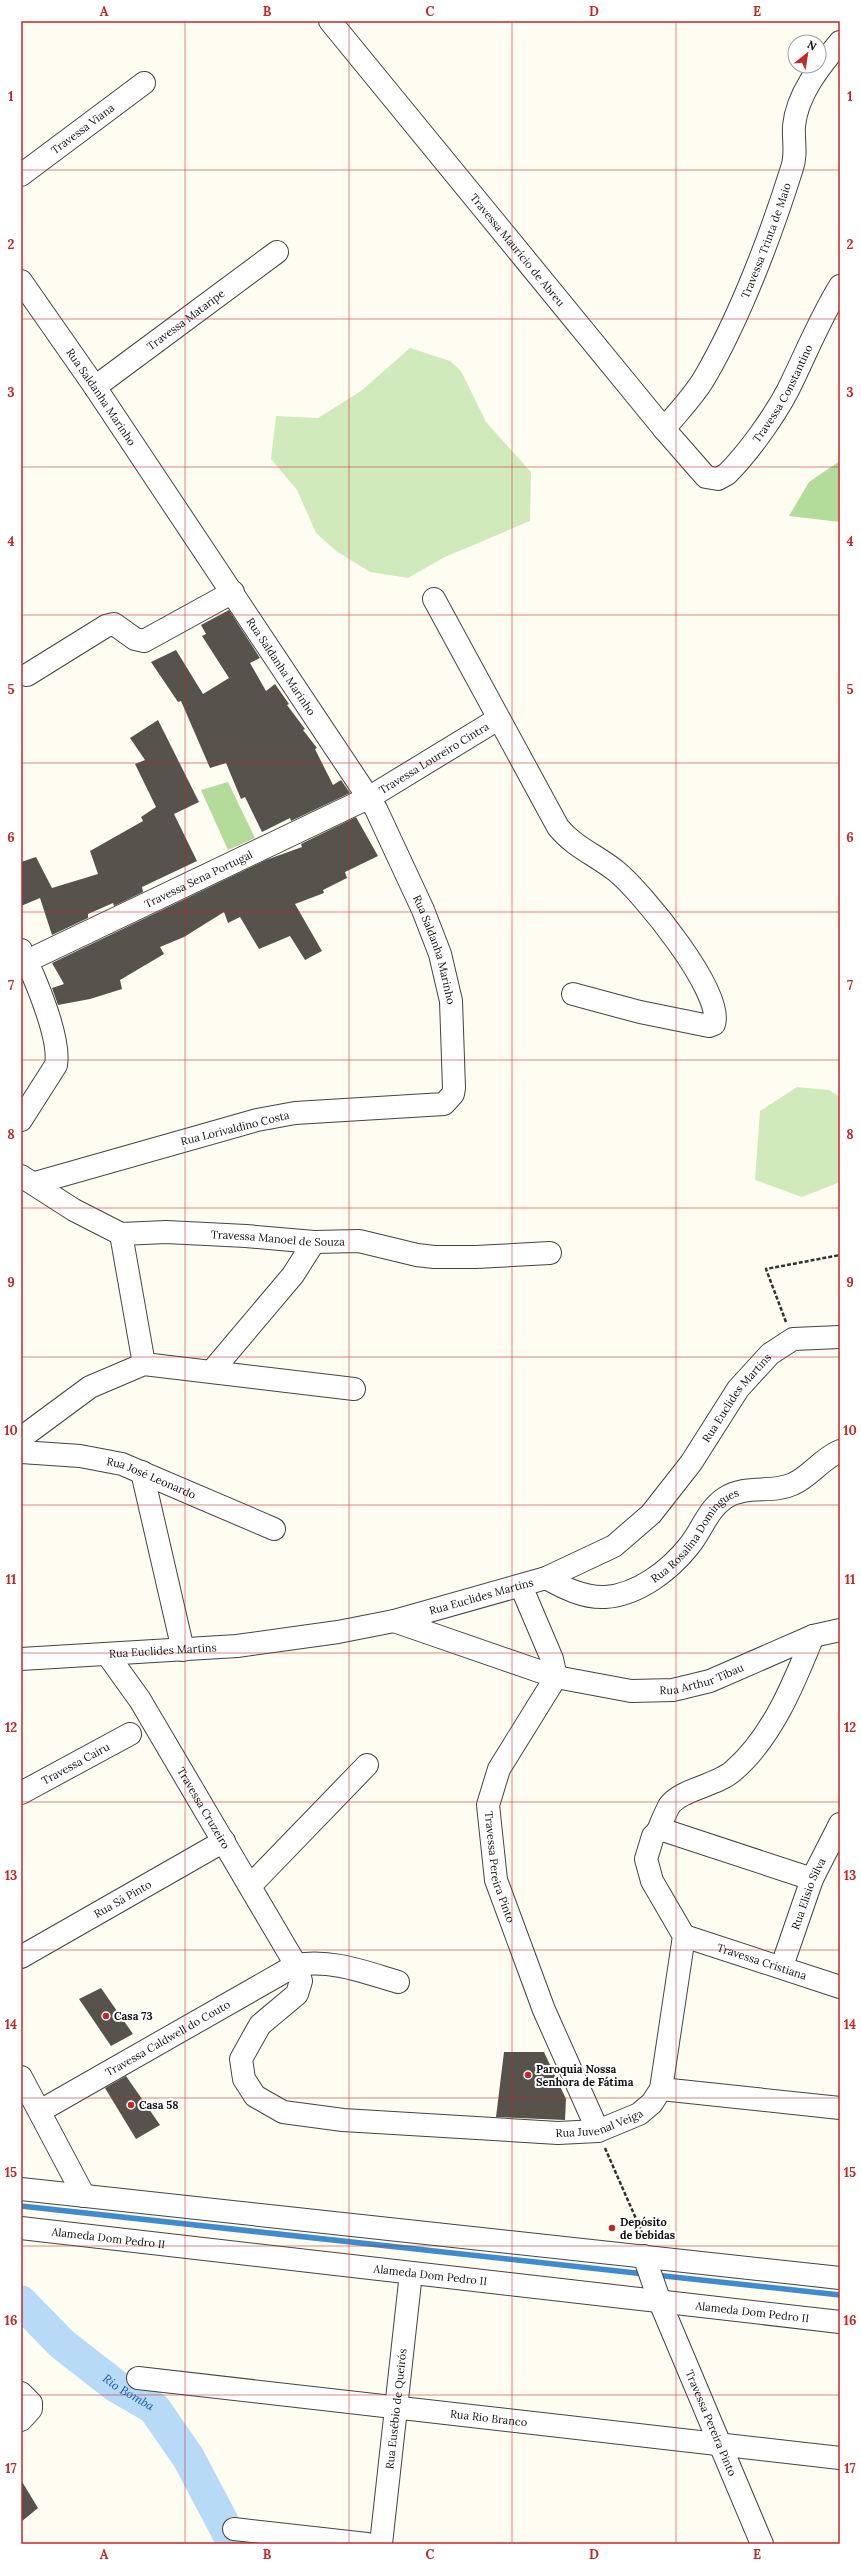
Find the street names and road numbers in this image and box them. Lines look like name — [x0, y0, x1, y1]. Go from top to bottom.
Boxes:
street label: Travessa Viana — [48, 100, 117, 157]
street label: Travessa Trinta de Maio — [738, 181, 794, 300]
street label: Travessa Maurício de Abreu — [467, 191, 568, 310]
street label: Travessa Mataripe — [144, 286, 227, 353]
street label: Travessa Constantino — [749, 342, 815, 445]
street label: Rua Saldanha Marinho — [63, 346, 139, 448]
street label: Rua Saldanha Marinho — [244, 615, 319, 718]
street label: Travessa Loureiro Cintra — [376, 719, 492, 797]
street label: Travessa Sena Portugal — [142, 847, 255, 911]
street label: Rua Saldanha Marinho — [410, 893, 459, 1006]
street label: Rua Lorivaldino Costa — [179, 1108, 291, 1148]
street label: Travessa Manoel de Souza — [211, 1227, 345, 1249]
street label: Rua Euclides Martins — [699, 1350, 774, 1445]
street label: Rua José Leonardo — [105, 1454, 198, 1502]
street label: Rua Rosalina Domingues — [648, 1485, 740, 1586]
street label: Rua Euclides Martins — [427, 1575, 535, 1618]
street label: Rua Euclides Martins — [109, 1640, 217, 1661]
street label: Rua Arthur Tibau — [659, 1660, 746, 1697]
street label: Travessa Cairu — [39, 1739, 112, 1788]
street label: Travessa Cruzeiro — [174, 1765, 233, 1851]
street label: Travessa Pereira Pinto — [482, 1811, 518, 1925]
street label: Rua Elisio Silva — [788, 1855, 829, 1931]
street label: Rua Sá Pinto — [91, 1877, 154, 1921]
street label: Travessa Cristiana — [715, 1940, 809, 1983]
street label: Travessa Caldwell do Couto — [103, 1997, 232, 2079]
street label: Rua Juvenal Veiga — [555, 2106, 646, 2140]
street label: Alameda Dom Pedro II — [50, 2224, 166, 2252]
street label: Alameda Dom Pedro II — [372, 2261, 488, 2288]
street label: Alameda Dom Pedro II — [694, 2298, 810, 2325]
street label: Rua Eusébio de Queirós — [382, 2348, 410, 2470]
street label: Travessa Pereira Pinto — [682, 2368, 740, 2478]
street label: Rua Rio Branco — [449, 2407, 528, 2429]

